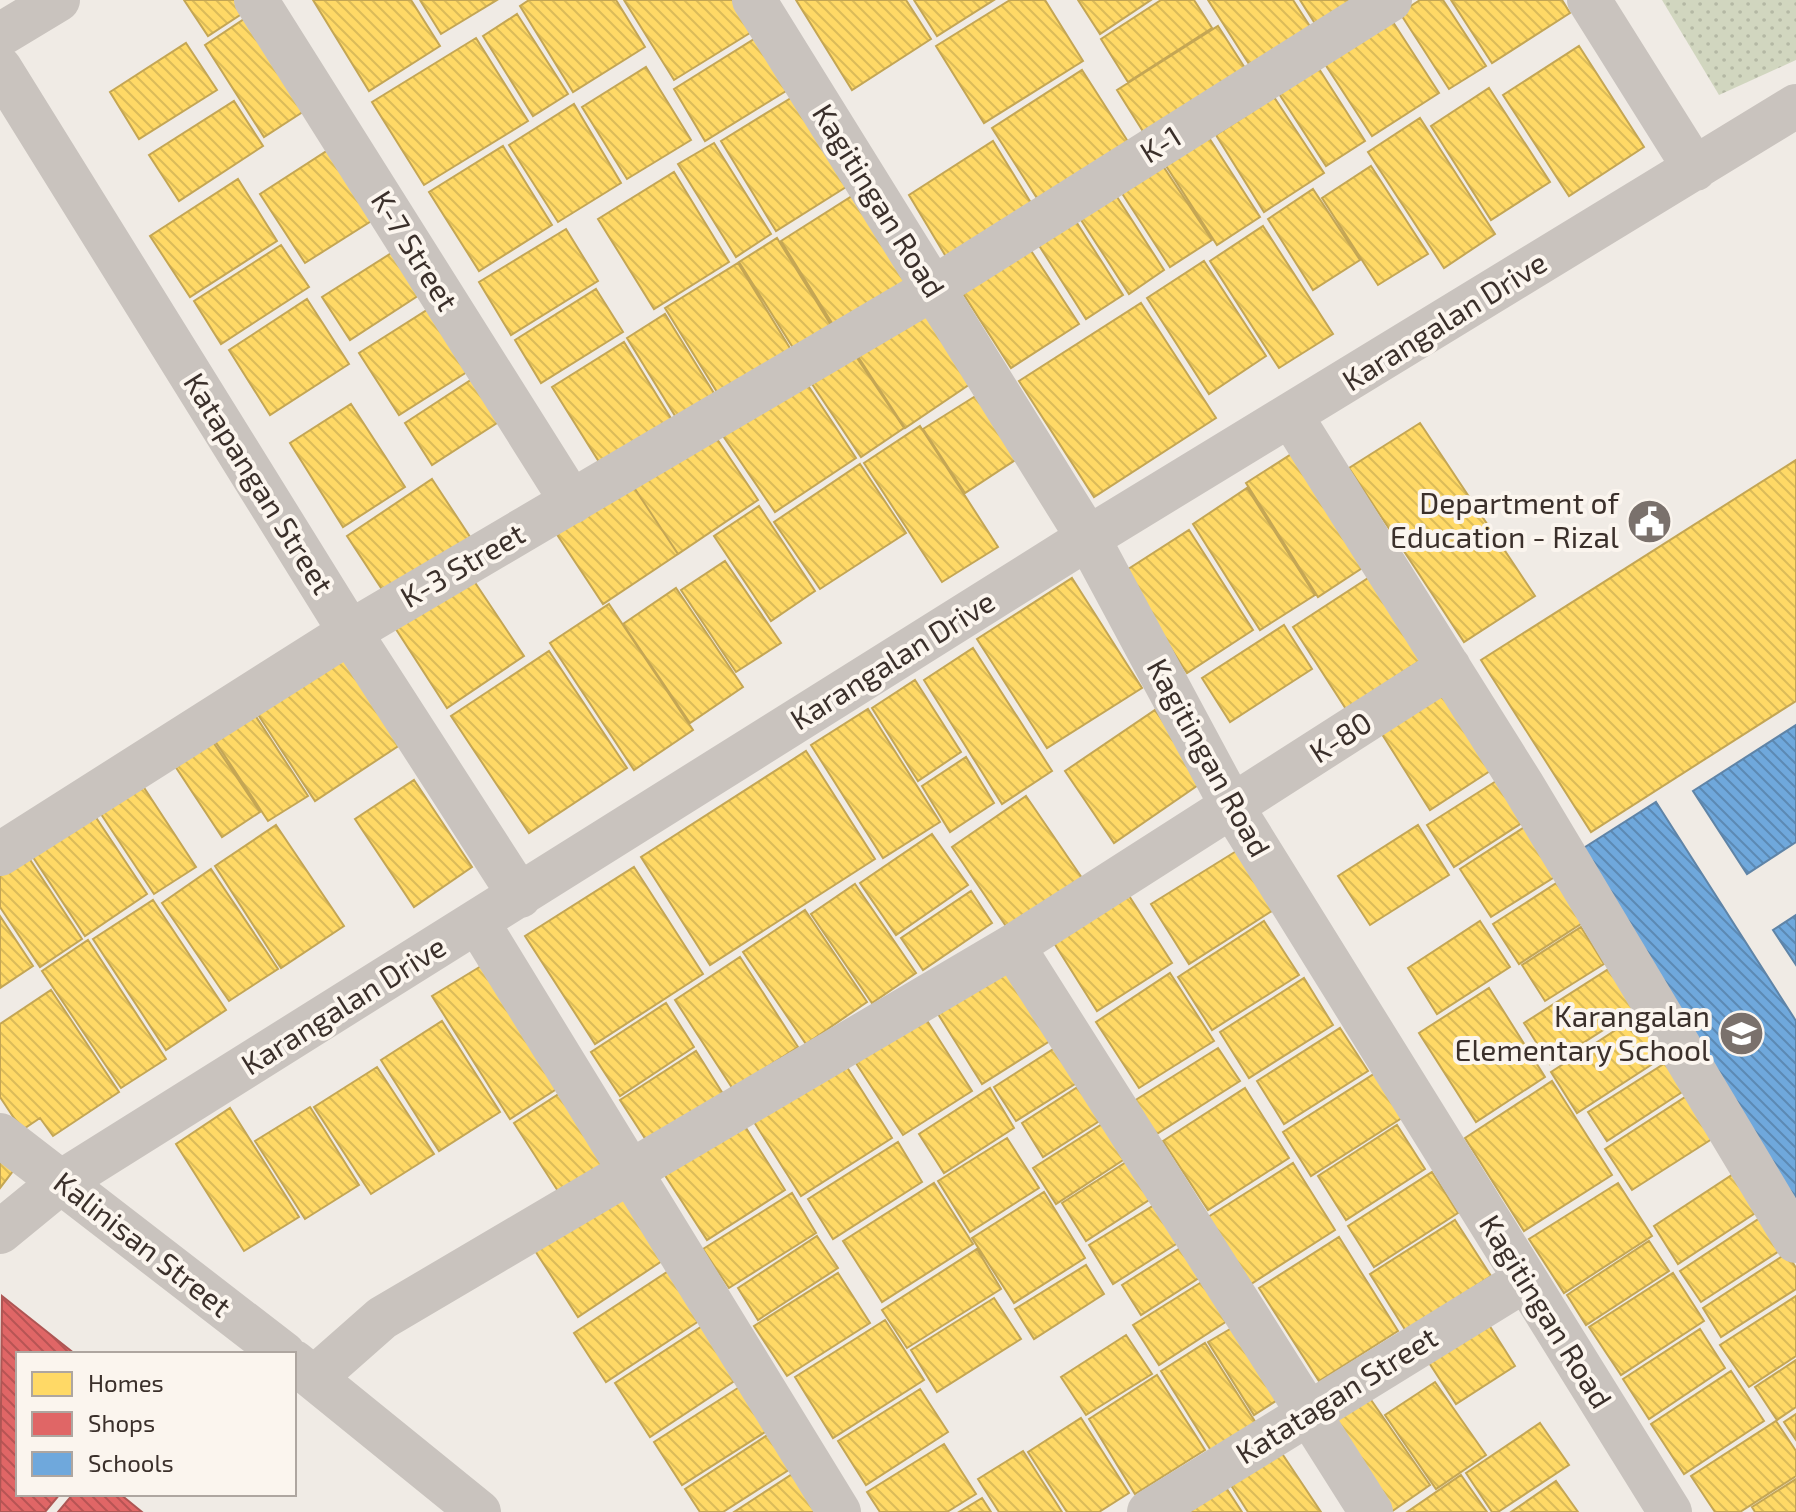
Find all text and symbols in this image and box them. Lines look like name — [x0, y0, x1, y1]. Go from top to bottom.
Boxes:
street label: Kagitingan Road — [806, 97, 954, 303]
street label: K-1 — [1133, 117, 1187, 170]
street label: K-7 Street — [365, 183, 467, 317]
street label: Karangalan Drive — [1335, 243, 1553, 398]
street label: Katapangan Street — [177, 366, 342, 600]
place label: Department of Education - Rizal — [1390, 484, 1620, 554]
public building icon: Department of Education - Rizal — [1626, 497, 1674, 545]
street label: K-3 Street — [394, 514, 530, 614]
street label: Karangalan Drive — [783, 582, 1001, 737]
street label: Kagitingan Road — [1140, 652, 1279, 862]
street label: K-80 — [1302, 703, 1378, 770]
street label: Karangalan Drive — [234, 927, 452, 1082]
place label: Karangalan Elementary School — [1455, 997, 1710, 1067]
school or university icon: Karangalan Elementary School — [1717, 1010, 1765, 1058]
street label: Kalinisan Street — [48, 1163, 239, 1324]
street label: Kagitingan Road — [1473, 1208, 1621, 1414]
street label: Katatagan Street — [1229, 1318, 1443, 1471]
legend — [16, 1352, 296, 1496]
text: Homes — [88, 1368, 164, 1397]
text: Shops — [88, 1408, 155, 1437]
text: Schools — [88, 1448, 174, 1477]

